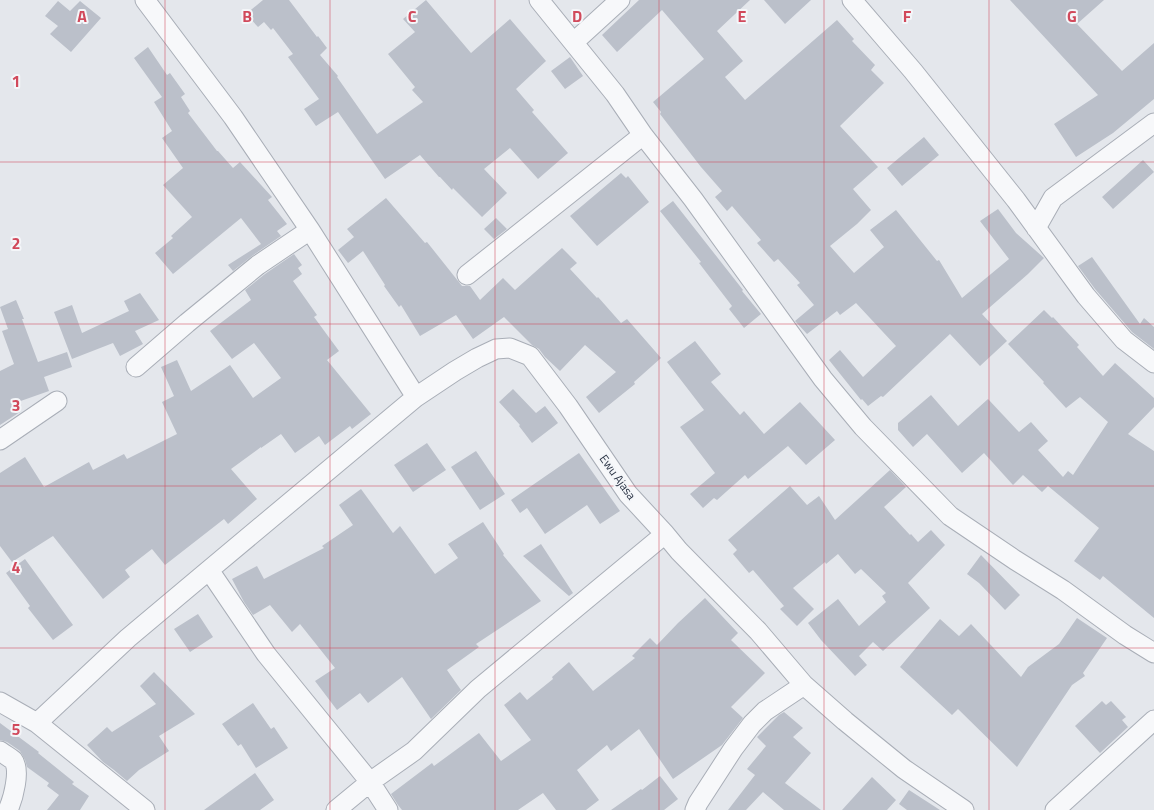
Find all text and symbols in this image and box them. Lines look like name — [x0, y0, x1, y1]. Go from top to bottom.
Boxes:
text: A — [77, 4, 87, 28]
text: B — [242, 4, 252, 28]
text: C — [408, 4, 417, 28]
text: D — [572, 4, 582, 28]
text: E — [738, 4, 747, 28]
text: F — [903, 4, 912, 28]
text: G — [1067, 4, 1077, 28]
text: 1 — [12, 69, 20, 93]
text: 2 — [12, 231, 20, 255]
text: 3 — [12, 393, 20, 417]
street label: Ewu Ajasa — [595, 450, 641, 504]
text: 4 — [12, 555, 21, 579]
text: 5 — [12, 717, 21, 741]

